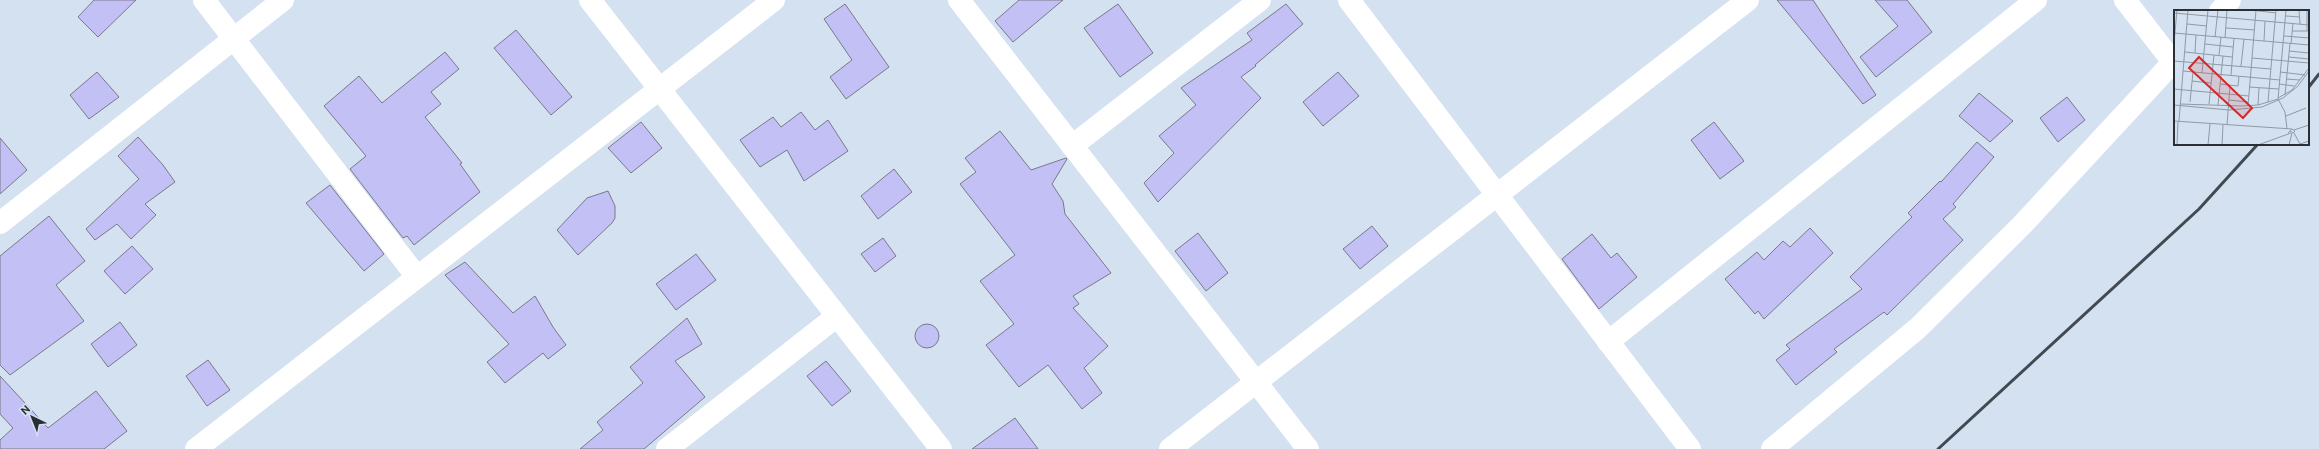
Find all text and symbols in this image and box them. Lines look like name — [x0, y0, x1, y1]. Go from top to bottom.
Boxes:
inset map — [2174, 10, 2309, 145]
north arrow — [12, 397, 52, 437]
text: N — [18, 402, 32, 417]

